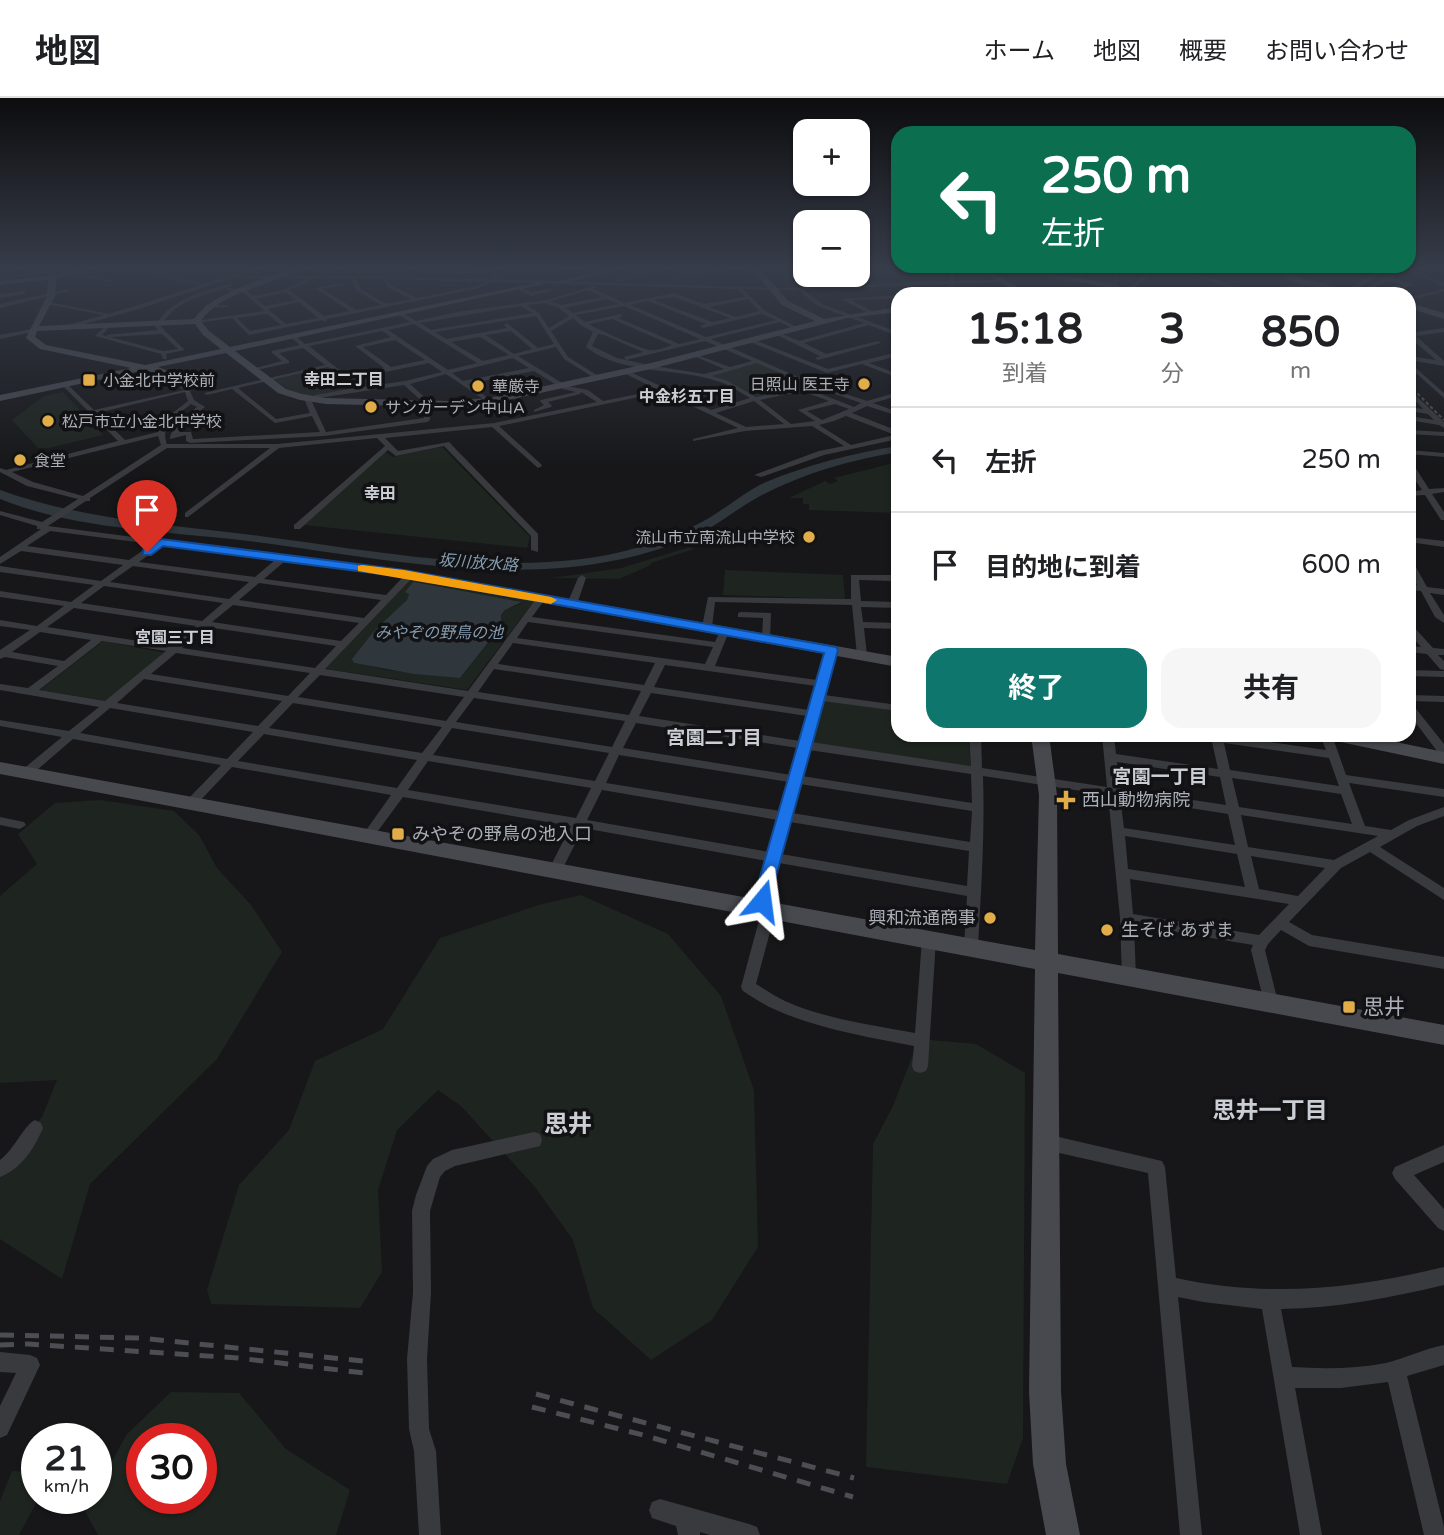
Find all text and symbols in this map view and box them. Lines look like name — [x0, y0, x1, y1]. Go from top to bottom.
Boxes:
text: 地図 — [35, 32, 101, 71]
text: ホーム — [984, 37, 1055, 66]
text: 地図 — [1093, 37, 1141, 66]
text: 概要 — [1179, 37, 1227, 66]
text: お問い合わせ — [1265, 37, 1409, 66]
map controls — [793, 119, 870, 287]
button: + — [793, 119, 870, 196]
text: 250 m — [1041, 147, 1191, 206]
icon: left — [926, 154, 1017, 245]
button: − — [793, 210, 870, 287]
text: 左折 — [1041, 215, 1105, 253]
text: 15:18 — [967, 304, 1083, 355]
text: 3 — [1159, 304, 1185, 355]
text: 850 — [1261, 307, 1340, 358]
text: m — [1290, 357, 1311, 385]
text: 到着 — [1002, 360, 1048, 388]
text: 分 — [1161, 360, 1184, 388]
district label: 幸田二丁目 — [304, 370, 384, 390]
place label: 小金北中学校前 — [103, 371, 215, 391]
marker: 小金北中学校前 — [81, 372, 97, 388]
place label: 日照山 医王寺 — [750, 375, 850, 395]
marker: 日照山 医王寺 — [856, 376, 872, 392]
place label: 華厳寺 — [492, 377, 540, 397]
marker: 華厳寺 — [470, 378, 486, 394]
district label: 中金杉五丁目 — [639, 387, 735, 407]
place label: サンガーデン中山A — [385, 398, 525, 418]
marker: サンガーデン中山A — [363, 399, 379, 415]
place label: 松戸市立小金北中学校 — [62, 412, 222, 432]
marker: 松戸市立小金北中学校 — [40, 413, 56, 429]
icon: left — [926, 441, 964, 479]
text: 250 m — [1301, 444, 1381, 475]
text: 左折 — [985, 447, 1037, 478]
place label: 食堂 — [34, 451, 66, 471]
marker: 食堂 — [12, 452, 28, 468]
pin — [117, 480, 177, 552]
district label: 幸田 — [364, 484, 396, 504]
icon: arrive — [128, 491, 166, 529]
place label: 流山市立南流山中学校 — [635, 528, 795, 548]
marker: 流山市立南流山中学校 — [801, 529, 817, 545]
icon: arrive — [926, 546, 964, 584]
text: 600 m — [1301, 549, 1381, 580]
water label: 坂川放水路 — [437, 550, 521, 576]
text: 目的地に到着 — [985, 552, 1141, 583]
water label: みやぞの野鳥の池 — [375, 623, 505, 643]
district label: 宮園三丁目 — [135, 628, 215, 648]
button: 終了 — [926, 648, 1147, 728]
button: 共有 — [1161, 648, 1381, 728]
district label: 宮園二丁目 — [666, 727, 762, 749]
district label: 宮園一丁目 — [1112, 766, 1208, 788]
place label: 西山動物病院 — [1082, 789, 1190, 811]
marker: 西山動物病院 — [1056, 790, 1076, 810]
place label: みやぞの野鳥の池入口 — [412, 823, 592, 845]
marker: みやぞの野鳥の池入口 — [390, 826, 406, 842]
position arrow — [725, 864, 799, 938]
place label: 興和流通商事 — [868, 907, 976, 929]
marker: 興和流通商事 — [982, 910, 998, 926]
place label: 生そば あずま — [1121, 919, 1234, 941]
marker: 生そば あずま — [1099, 922, 1115, 938]
place label: 思井 — [1363, 995, 1405, 1020]
marker: 思井 — [1341, 999, 1357, 1015]
district label: 思井一丁目 — [1213, 1097, 1328, 1125]
district label: 思井 — [544, 1110, 592, 1139]
speed limit sign: 30 — [126, 1423, 217, 1514]
text: 21 — [45, 1438, 88, 1480]
text: km/h — [44, 1475, 89, 1497]

